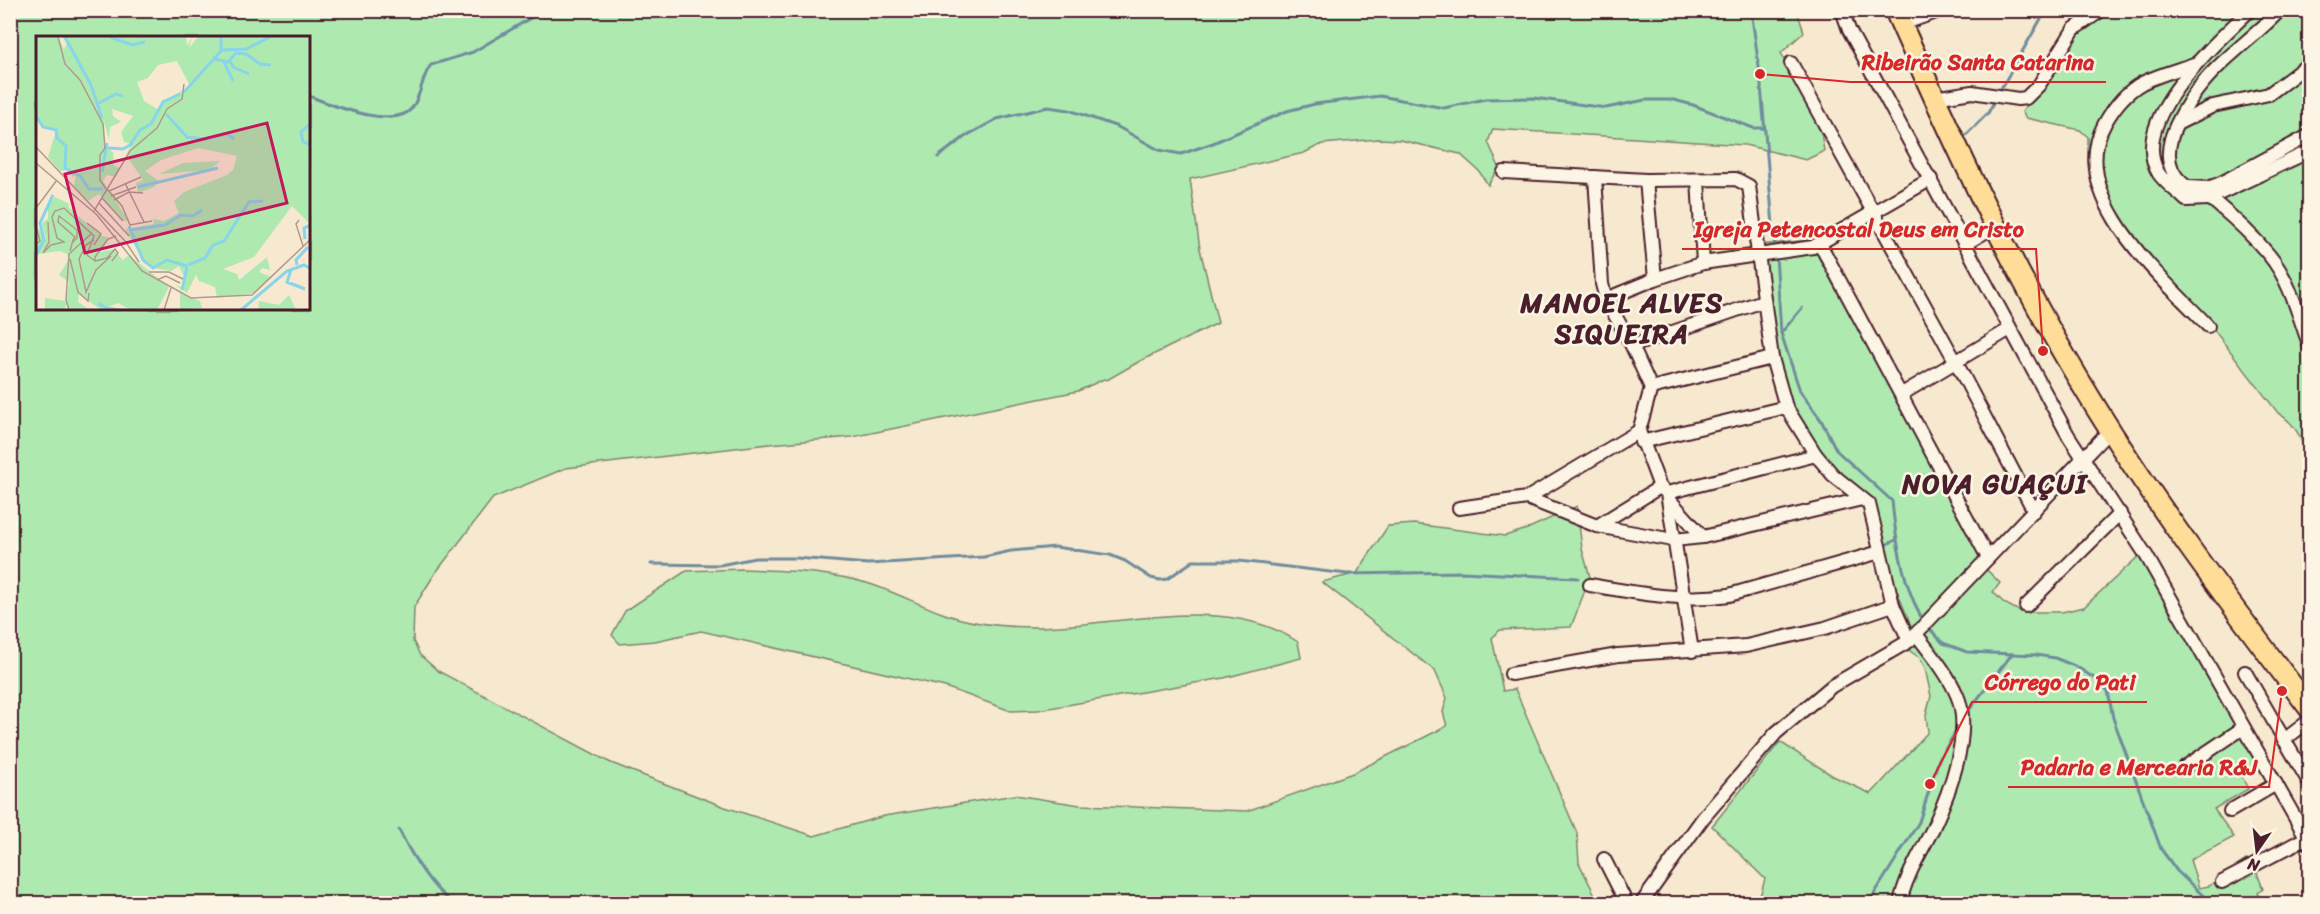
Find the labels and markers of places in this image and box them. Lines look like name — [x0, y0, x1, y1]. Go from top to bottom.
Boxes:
callout: Ribeirão Santa Catarina — [1850, 42, 2106, 82]
callout: Igreja Petencostal Deus em Cristo — [1682, 209, 2036, 249]
callout: Córrego do Pati — [1972, 662, 2147, 702]
callout: Padaria e Mercearia R&J — [2008, 747, 2269, 787]

